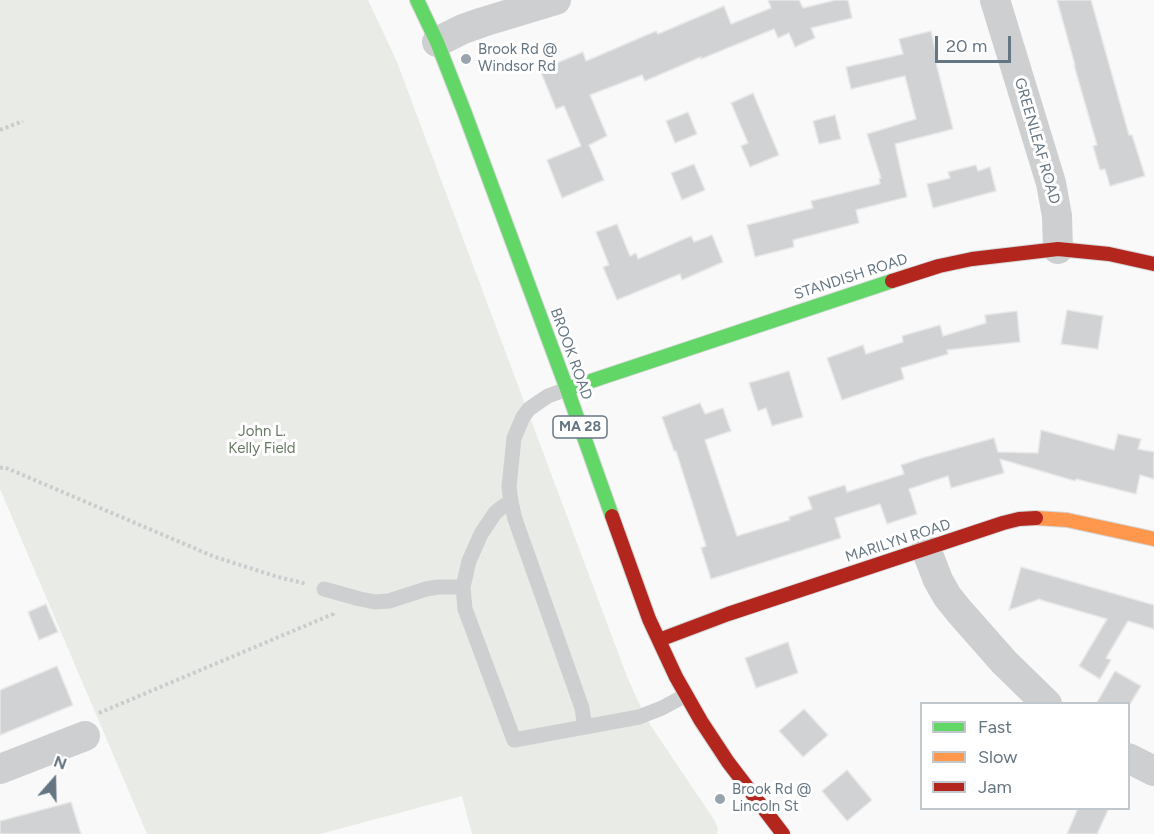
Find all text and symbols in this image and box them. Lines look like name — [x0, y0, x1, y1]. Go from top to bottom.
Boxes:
scale bar — [938, 24, 1014, 62]
text: 20 m — [946, 35, 987, 57]
place label: Brook Rd @ Windsor Rd — [478, 41, 557, 76]
marker: Brook Rd @ Windsor Rd — [459, 52, 473, 66]
street label: GREENLEAF ROAD — [1010, 76, 1064, 206]
street label: STANDISH ROAD — [792, 250, 910, 304]
street label: BROOK ROAD — [546, 306, 596, 402]
road number: MA 28 — [553, 416, 607, 438]
park label: John L. Kelly Field — [228, 423, 296, 458]
street label: MARILYN ROAD — [843, 515, 953, 567]
legend — [920, 702, 1130, 810]
text: Fast — [978, 716, 1012, 738]
text: Slow — [978, 746, 1017, 768]
north arrow — [24, 750, 84, 810]
text: N — [51, 752, 69, 774]
text: Jam — [978, 776, 1012, 798]
place label: Brook Rd @ Lincoln St — [732, 781, 811, 816]
marker: Brook Rd @ Lincoln St — [713, 792, 727, 806]

